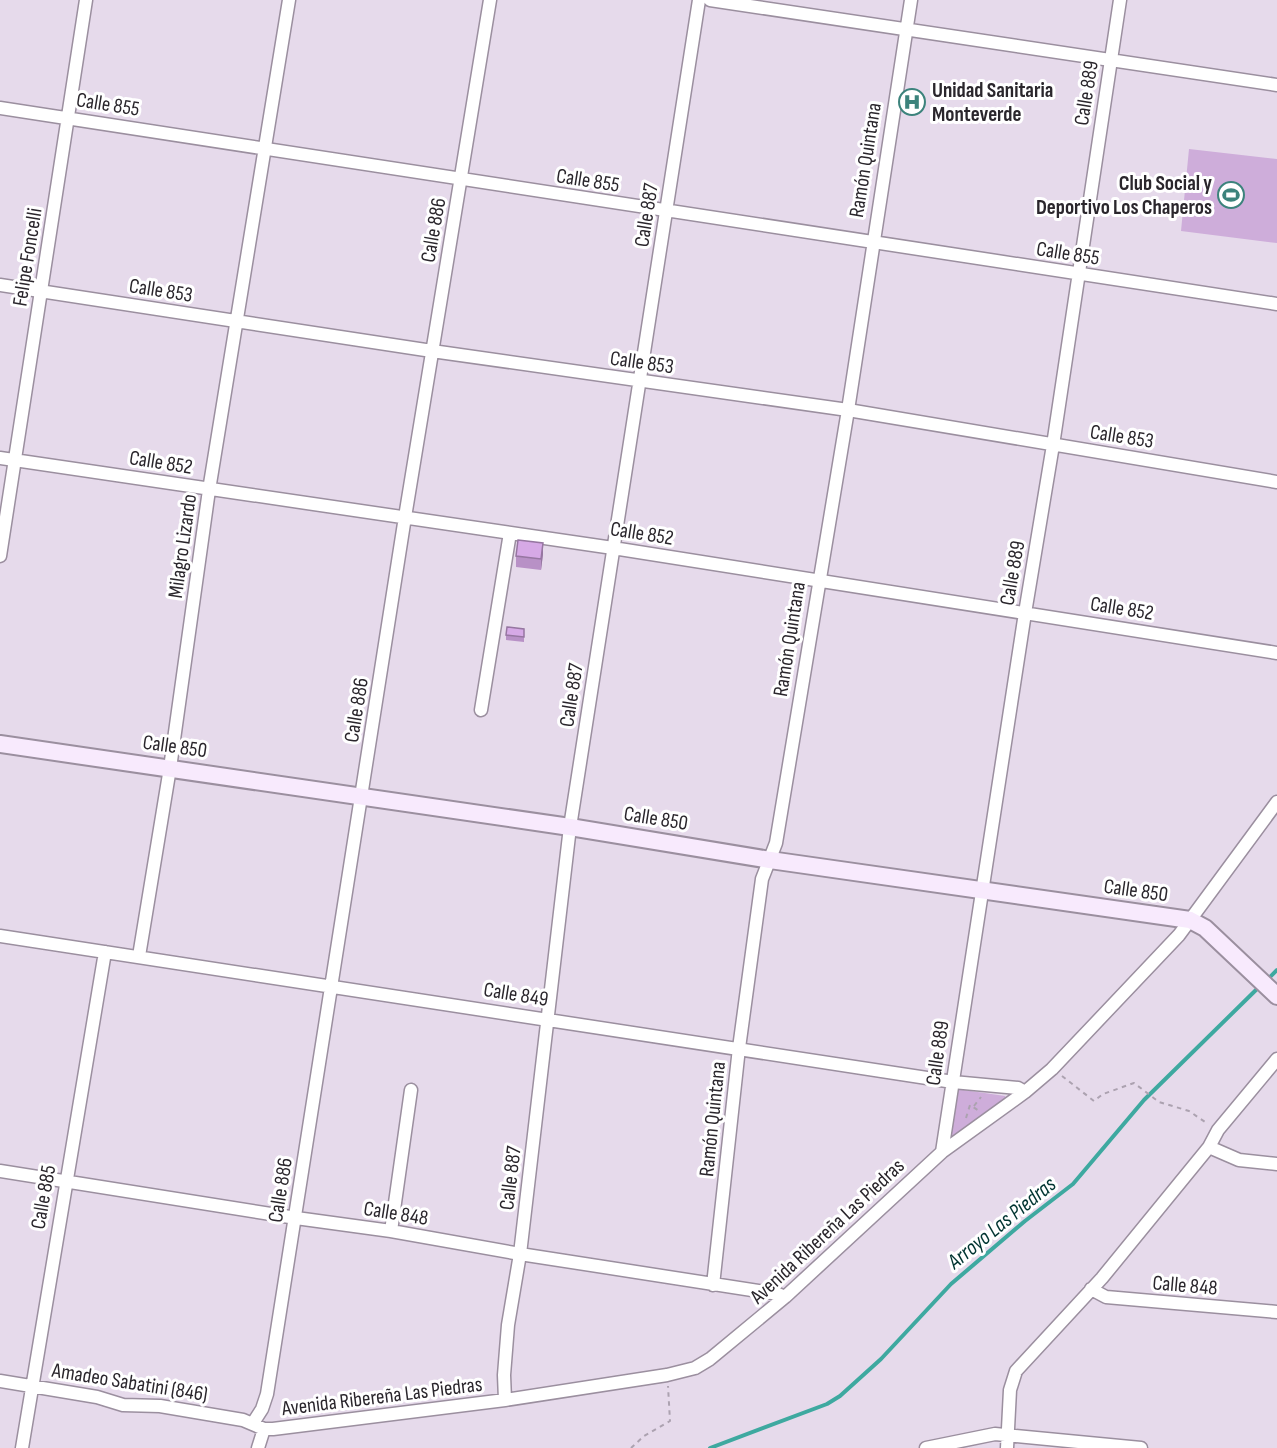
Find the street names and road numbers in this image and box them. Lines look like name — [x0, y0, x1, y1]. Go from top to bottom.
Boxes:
street label: Calle 889 — [1069, 59, 1104, 127]
street label: Calle 855 — [75, 87, 141, 122]
street label: Ramón Quintana — [844, 101, 887, 219]
street label: Calle 855 — [555, 163, 621, 198]
street label: Calle 887 — [629, 181, 664, 249]
street label: Calle 886 — [416, 196, 451, 264]
street label: Felipe Foncelli — [7, 206, 48, 308]
street label: Calle 855 — [1035, 236, 1101, 271]
street label: Calle 853 — [127, 273, 194, 308]
street label: Calle 853 — [609, 346, 675, 379]
street label: Calle 853 — [1088, 419, 1155, 454]
street label: Calle 852 — [127, 445, 194, 480]
street label: Milagro Lizardo — [163, 492, 202, 600]
street label: Calle 852 — [608, 516, 675, 551]
street label: Calle 889 — [995, 539, 1030, 607]
street label: Ramón Quintana — [768, 580, 811, 698]
street label: Calle 852 — [1088, 591, 1155, 626]
street label: Calle 887 — [554, 661, 589, 729]
street label: Calle 886 — [339, 676, 374, 744]
street label: Calle 850 — [141, 730, 209, 763]
street label: Calle 850 — [622, 801, 690, 836]
street label: Calle 850 — [1102, 874, 1170, 907]
street label: Calle 849 — [482, 977, 550, 1012]
street label: Calle 889 — [921, 1019, 954, 1087]
street label: Ramón Quintana — [694, 1060, 731, 1178]
street label: Calle 887 — [494, 1144, 527, 1211]
street label: Avenida Ribereña Las Piedras — [744, 1153, 910, 1310]
street label: Calle 886 — [263, 1156, 298, 1224]
street label: Calle 885 — [26, 1163, 61, 1231]
street label: Calle 848 — [362, 1196, 430, 1231]
street label: Calle 848 — [1151, 1270, 1219, 1301]
street label: Amadeo Sabatini (846) — [49, 1358, 210, 1407]
street label: Avenida Ribereña Las Piedras — [280, 1372, 484, 1421]

